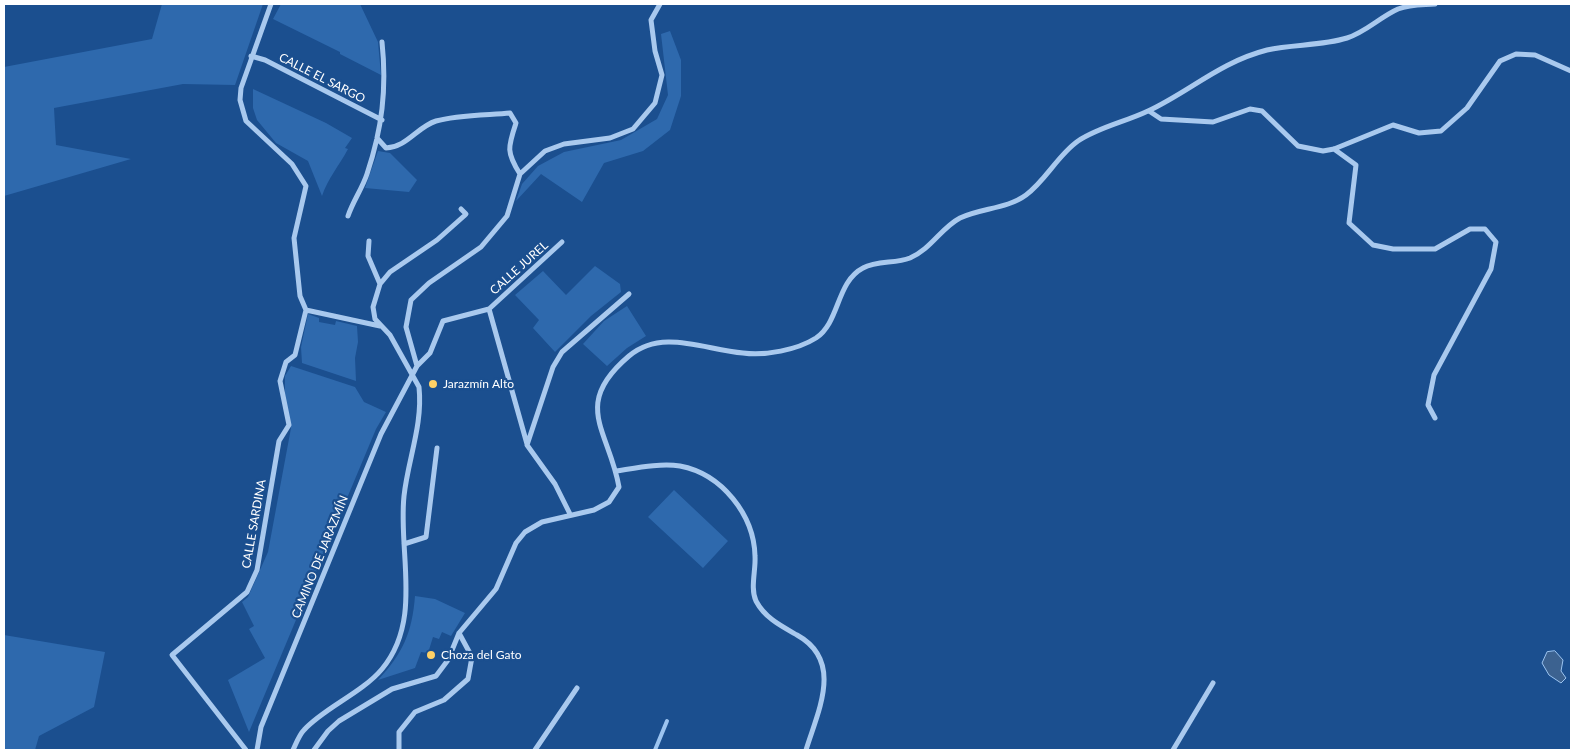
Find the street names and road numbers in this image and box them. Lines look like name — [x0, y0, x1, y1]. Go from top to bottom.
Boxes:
street label: CALLE EL SARGO — [276, 50, 368, 106]
street label: CALLE JUREL — [487, 238, 551, 298]
street label: CALLE SARDINA — [239, 478, 269, 570]
street label: CAMINO DE JARAZMÍN — [289, 493, 351, 621]

